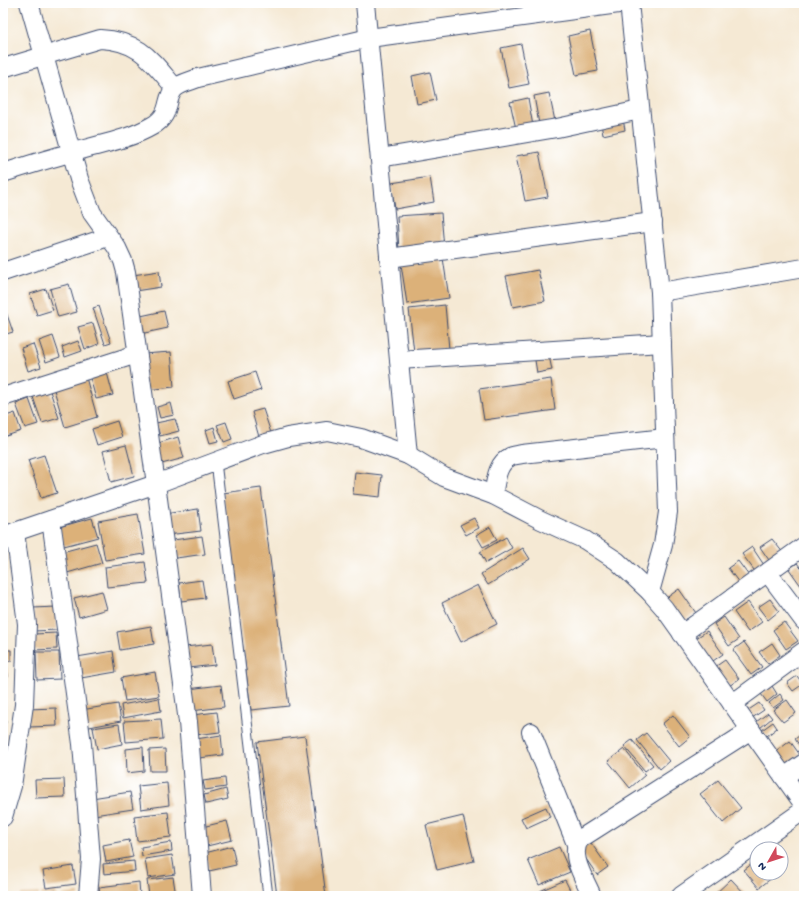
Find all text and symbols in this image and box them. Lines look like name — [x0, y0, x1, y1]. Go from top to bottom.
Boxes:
north arrow — [749, 841, 789, 881]
text: N — [756, 859, 770, 873]

